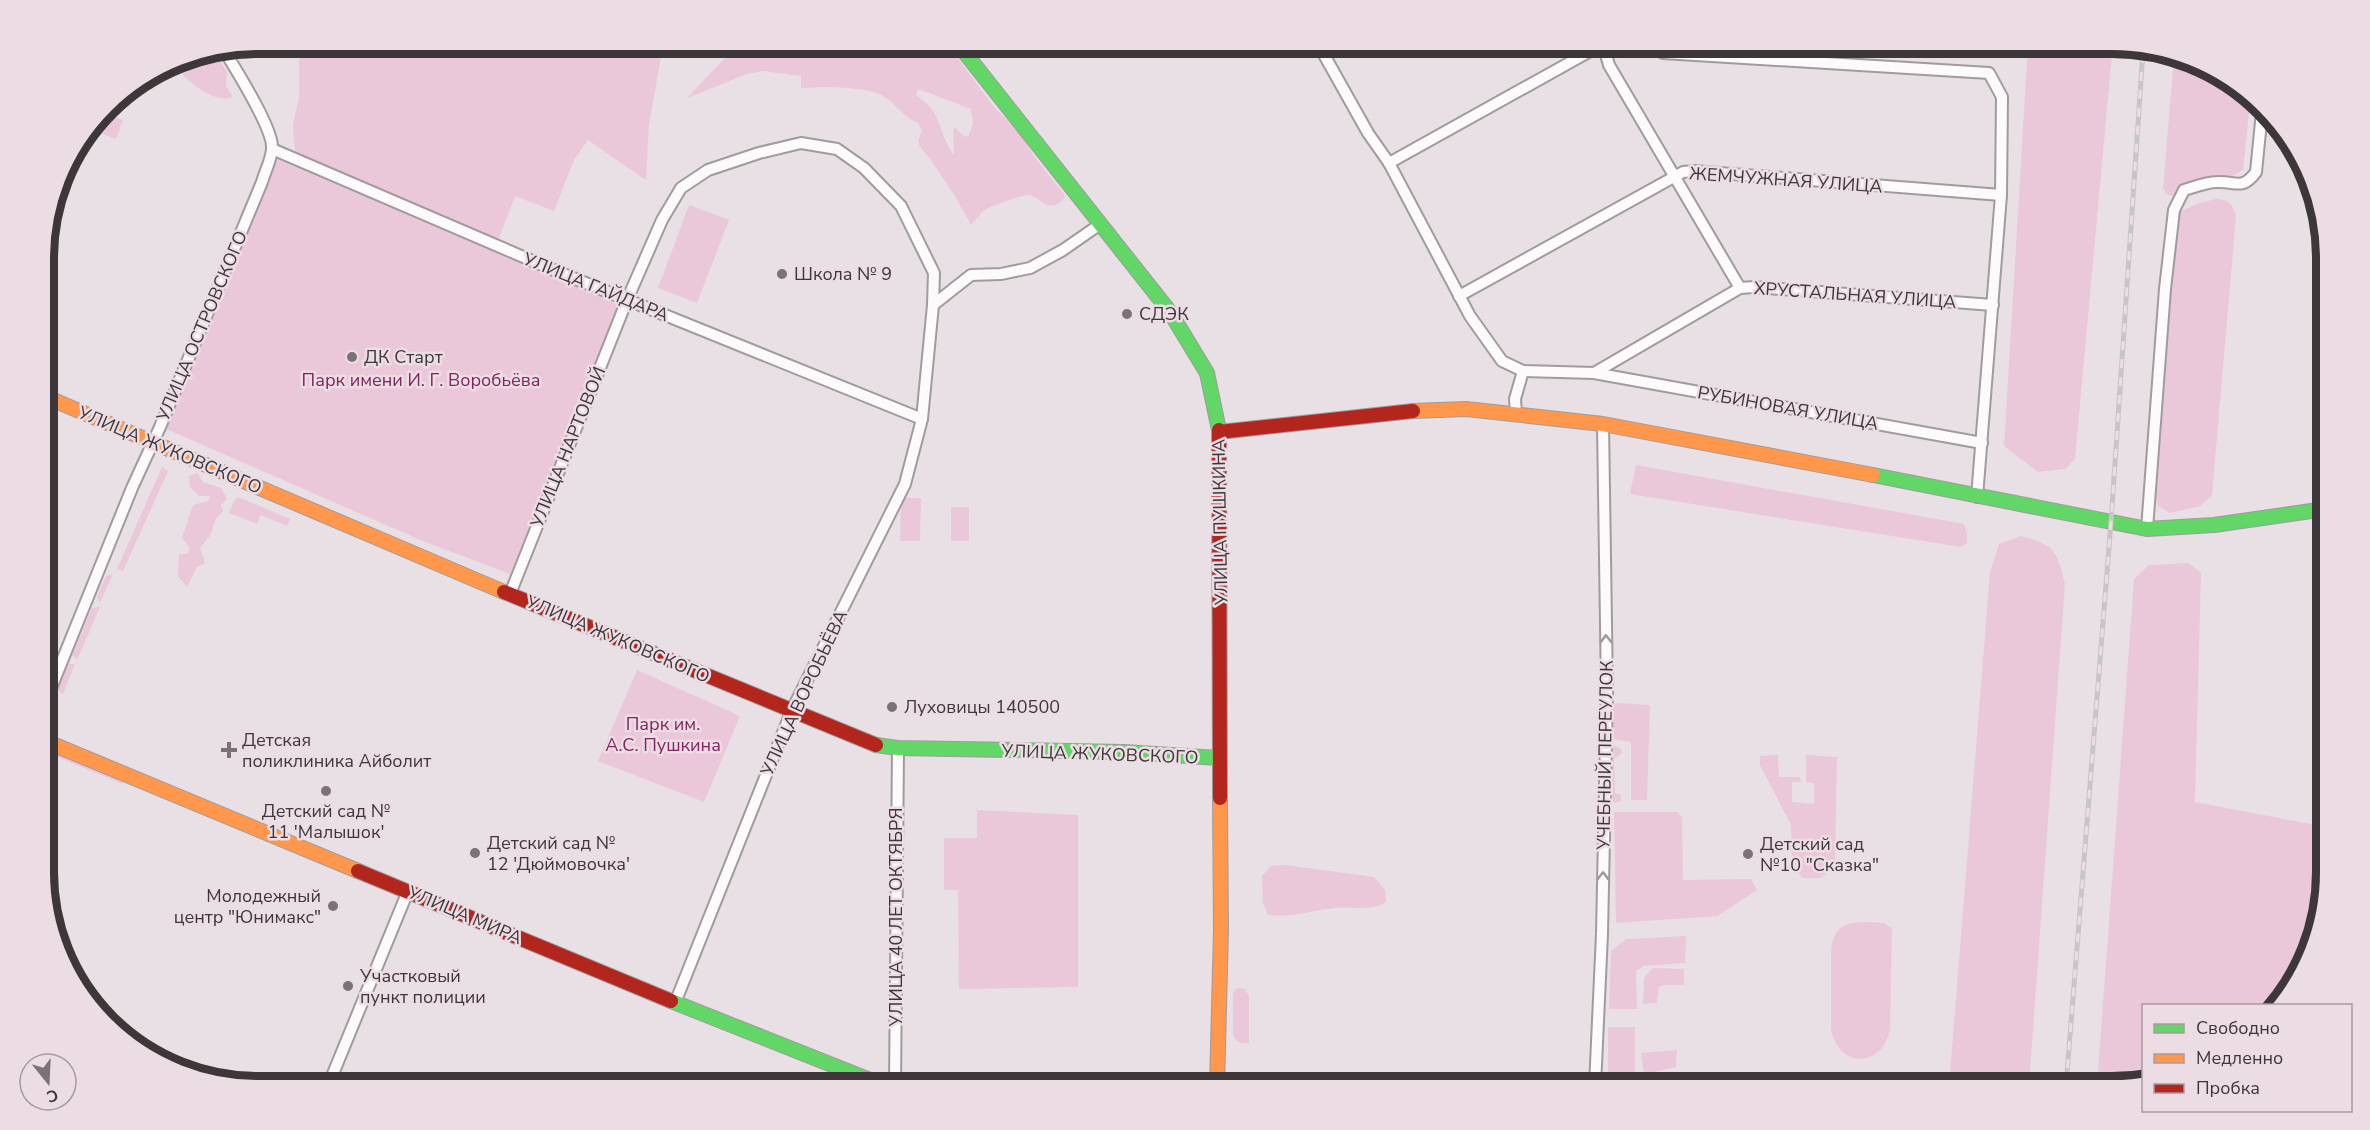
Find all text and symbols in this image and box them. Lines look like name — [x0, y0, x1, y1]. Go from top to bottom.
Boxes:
street label: ЖЕМЧУЖНАЯ УЛИЦА — [1689, 161, 1883, 199]
street label: УЛИЦА ОСТРОВСКОГО — [151, 227, 253, 426]
street label: УЛИЦА ГАЙДАРА — [519, 246, 672, 327]
place label: Школа № 9 — [794, 262, 892, 286]
marker: Школа № 9 — [775, 267, 789, 281]
street label: ХРУСТАЛЬНАЯ УЛИЦА — [1753, 276, 1957, 314]
place label: СДЭК — [1139, 302, 1189, 326]
marker: СДЭК — [1120, 307, 1134, 321]
place label: ДК Старт — [364, 345, 443, 369]
marker: ДК Старт — [345, 350, 359, 364]
street label: УЛИЦА НАРТОВОЙ — [524, 363, 611, 532]
park label: Парк имени И. Г. Воробьёва — [302, 368, 540, 392]
street label: РУБИНОВАЯ УЛИЦА — [1696, 380, 1880, 436]
street label: УЛИЦА ЖУКОВСКОГО — [74, 400, 266, 500]
street label: УЛИЦА ПУШКИНА — [1207, 439, 1233, 606]
street label: УЛИЦА ЖУКОВСКОГО — [522, 589, 714, 689]
street label: УЛИЦА ВОРОБЬЁВА — [755, 606, 853, 781]
one-way arrow — [1599, 634, 1612, 643]
street label: УЧЕБНЫЙ ПЕРЕУЛОК — [1591, 660, 1619, 851]
place label: Луховицы 140500 — [904, 695, 1060, 719]
marker: Луховицы 140500 — [885, 700, 899, 714]
park label: Парк им. А.С. Пушкина — [605, 712, 721, 757]
place label: Детская поликлиника Айболит — [242, 728, 431, 773]
street label: УЛИЦА ЖУКОВСКОГО — [1000, 739, 1199, 769]
marker: Детская поликлиника Айболит — [220, 741, 238, 759]
marker: Детский сад № 11 'Малышок' — [319, 784, 333, 798]
place label: Детский сад № 11 'Малышок' — [262, 799, 390, 844]
street label: УЛИЦА 40 ЛЕТ ОКТЯБРЯ — [884, 807, 908, 1028]
place label: Детский сад № 12 'Дюймовочка' — [487, 831, 630, 876]
place label: Детский сад №10 "Сказка" — [1760, 832, 1879, 877]
marker: Детский сад № 12 'Дюймовочка' — [468, 846, 482, 860]
marker: Детский сад №10 "Сказка" — [1741, 847, 1755, 861]
one-way arrow — [1597, 871, 1609, 880]
street label: УЛИЦА МИРА — [403, 880, 526, 950]
place label: Молодежный центр "Юнимакс" — [174, 884, 321, 929]
marker: Молодежный центр "Юнимакс" — [326, 899, 340, 913]
place label: Участковый пункт полиции — [359, 964, 486, 1009]
marker: Участковый пункт полиции — [341, 979, 355, 993]
legend — [2142, 1004, 2352, 1112]
text: Свободно — [2196, 1016, 2280, 1040]
text: Медленно — [2196, 1046, 2283, 1070]
north arrow — [18, 1052, 78, 1112]
text: Пробка — [2196, 1076, 2260, 1100]
text: С — [44, 1083, 61, 1107]

